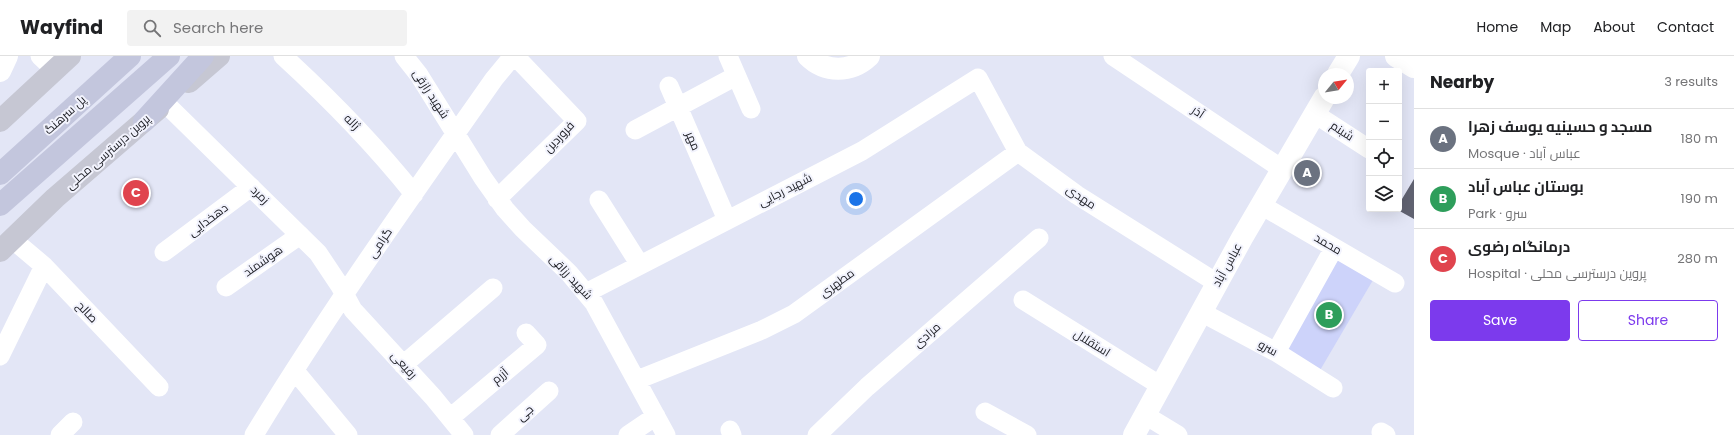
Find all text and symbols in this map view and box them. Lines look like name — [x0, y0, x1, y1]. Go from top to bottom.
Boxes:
search box — [127, 10, 407, 46]
text: Wayfind — [20, 14, 103, 41]
icon: search — [141, 17, 163, 39]
text: Search here — [173, 17, 263, 38]
text: Home — [1476, 17, 1518, 37]
text: Map — [1540, 17, 1571, 37]
text: About — [1593, 17, 1635, 37]
text: Contact — [1657, 17, 1714, 37]
street label: شهید رازقی — [409, 66, 454, 122]
north arrow — [1318, 68, 1354, 104]
map controls — [1366, 68, 1402, 212]
button: + — [1366, 68, 1402, 104]
text: Nearby — [1430, 70, 1494, 94]
text: 3 results — [1664, 72, 1718, 91]
street label: پل سرهنگ — [40, 91, 91, 139]
street label: آذر — [1188, 101, 1209, 122]
button: − — [1366, 104, 1402, 140]
street label: پروین درسترسی محلی — [62, 110, 155, 194]
street label: ژاله — [340, 110, 365, 134]
text: مسجد و حسینیه یوسف زهرا — [1468, 116, 1653, 137]
street label: فروردین — [539, 117, 578, 156]
street label: شبنم — [1327, 117, 1357, 145]
street label: مهر — [681, 128, 705, 153]
text: A — [1438, 129, 1448, 148]
text: 180 m — [1681, 129, 1718, 148]
button: locate — [1366, 140, 1402, 176]
text: Mosque · عباس آباد — [1468, 144, 1581, 163]
pin: A — [1294, 158, 1320, 188]
street label: شهید رجایی — [755, 169, 815, 210]
button: layers — [1366, 176, 1402, 212]
text: بوستان عباس آباد — [1468, 176, 1584, 197]
pin: C — [123, 178, 149, 208]
street label: مهدی — [1063, 180, 1100, 213]
street label: زمرد — [247, 181, 274, 208]
your location — [846, 189, 866, 209]
text: B — [1439, 189, 1447, 208]
text: 190 m — [1681, 189, 1718, 208]
street label: دهخدایی — [184, 199, 231, 240]
text: Park · سرو — [1468, 204, 1527, 223]
street label: گرامی — [363, 224, 396, 261]
street label: محمد — [1311, 229, 1345, 258]
text: درمانگاه رضوی — [1468, 236, 1570, 257]
street label: عباس آباد — [1208, 240, 1246, 290]
street label: هوشمند — [240, 241, 286, 280]
text: C — [1438, 249, 1448, 268]
text: 280 m — [1677, 249, 1718, 268]
street label: شهید رزاقی — [546, 250, 597, 303]
street label: مطهری — [816, 264, 857, 301]
text: Hospital · پروین درسترسی محلی — [1468, 264, 1647, 283]
street label: صالح — [73, 297, 102, 326]
pin: B — [1316, 300, 1342, 330]
button: Save — [1430, 300, 1570, 341]
button: Share — [1578, 300, 1718, 341]
street label: مرادی — [909, 318, 944, 351]
street label: استقلال — [1071, 325, 1114, 360]
street label: سرو — [1255, 335, 1281, 360]
street label: رفیعی — [387, 347, 421, 382]
street label: آزرم — [488, 363, 512, 388]
street label: جی — [513, 401, 537, 425]

